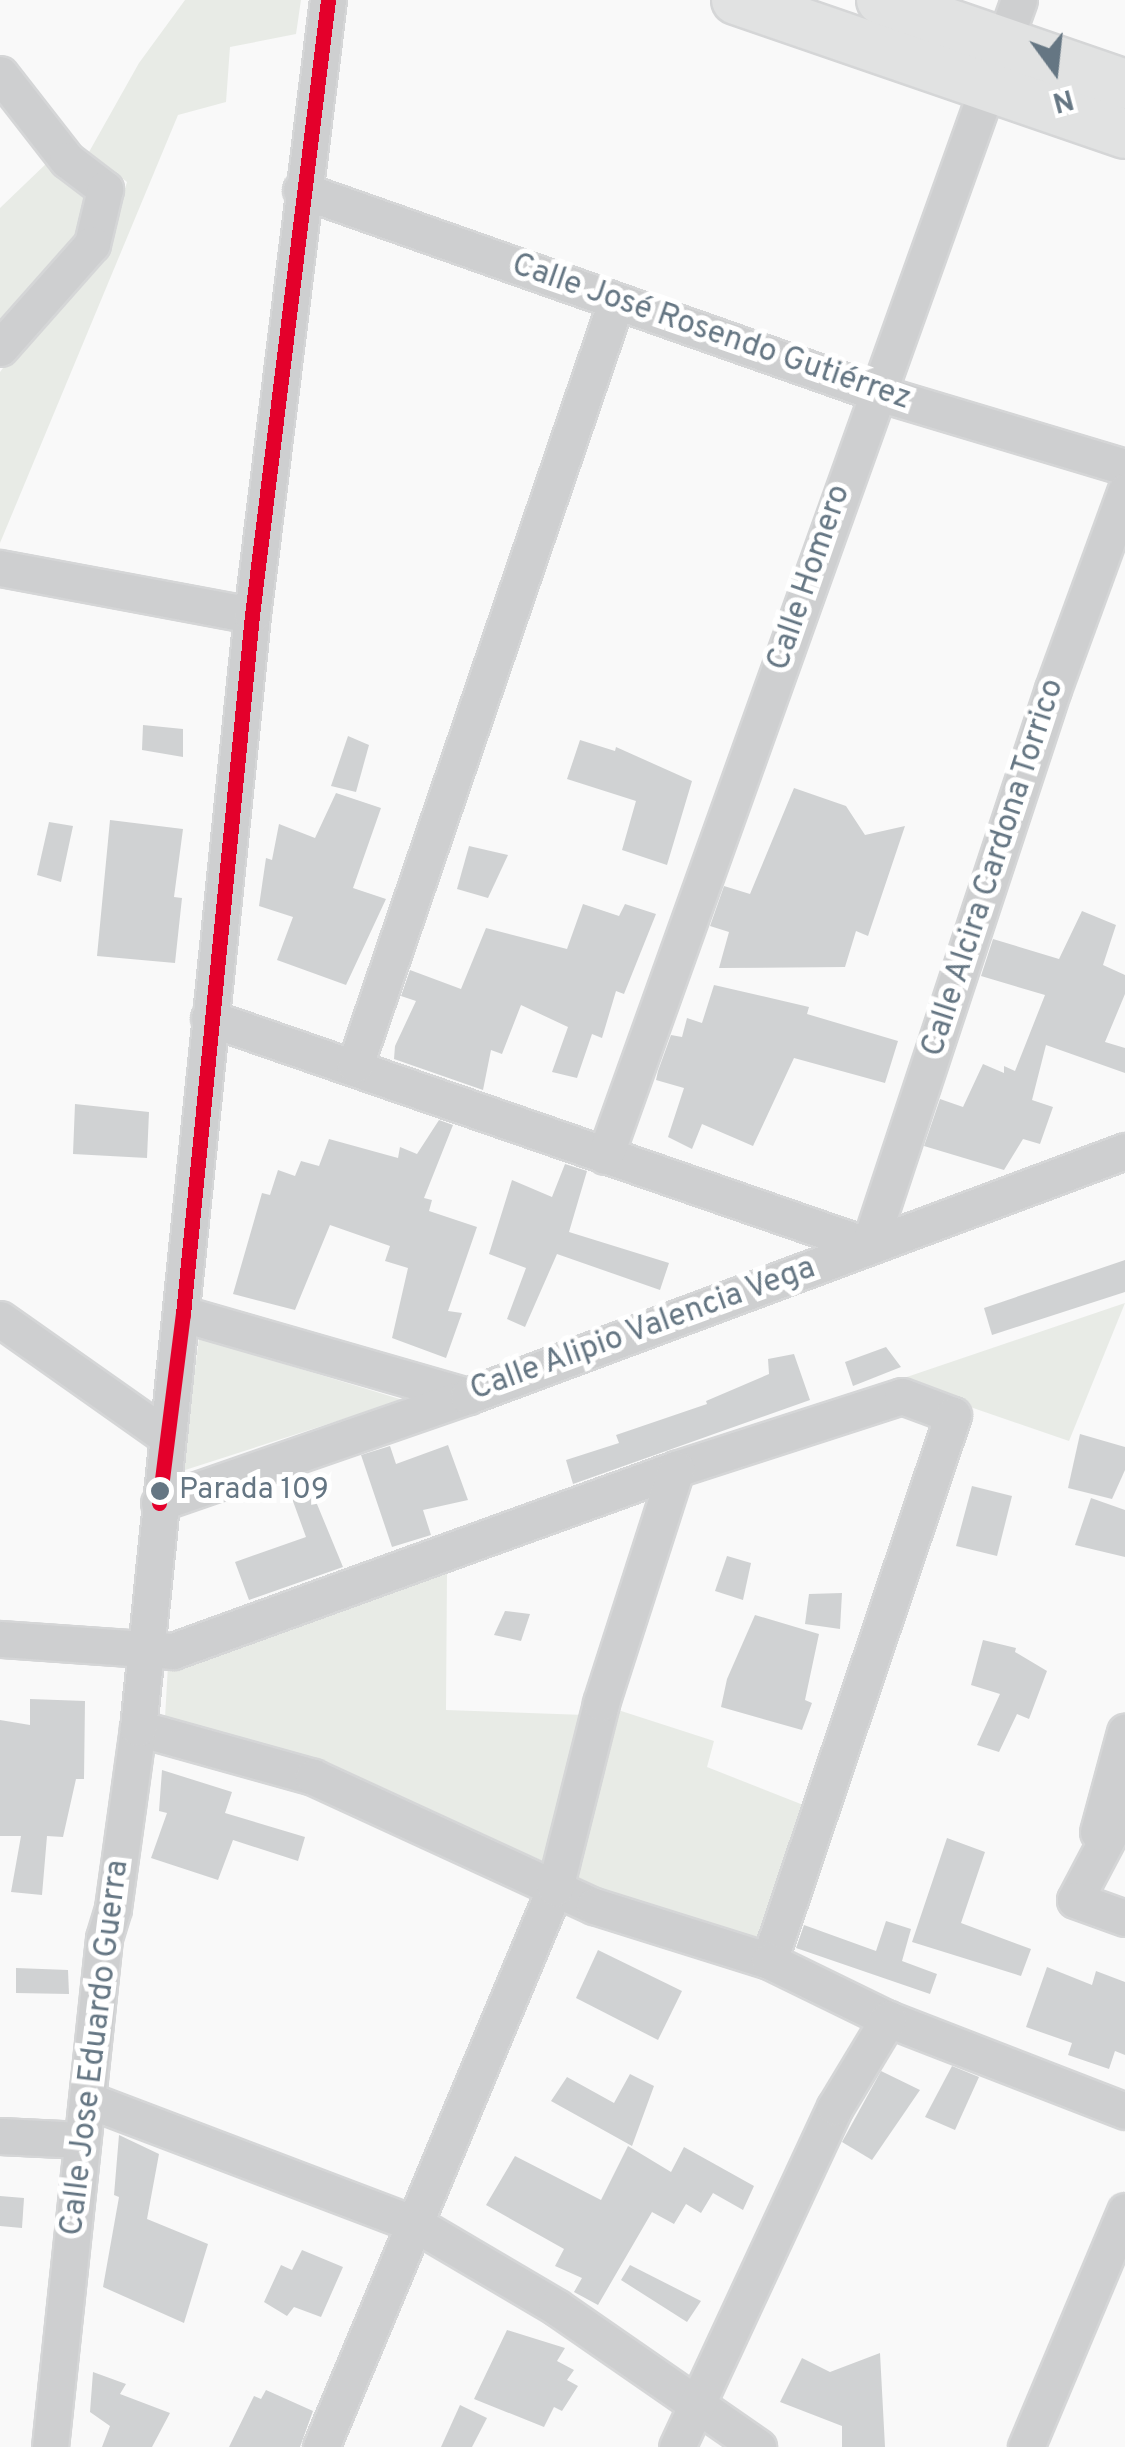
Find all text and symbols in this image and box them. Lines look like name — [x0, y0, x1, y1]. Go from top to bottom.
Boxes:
north arrow — [1005, 20, 1105, 120]
text: N — [1048, 79, 1077, 119]
street label: Calle José Rosendo Gutiérrez — [506, 247, 916, 419]
street label: Calle Homero — [760, 480, 860, 676]
street label: Calle Alcira Cardona Torrico — [914, 673, 1074, 1063]
street label: Calle Alipio Valencia Vega — [464, 1249, 822, 1411]
place label: Parada 109 — [179, 1473, 329, 1509]
marker: Parada 109 — [150, 1481, 170, 1501]
street label: Calle Jose Eduardo Guerra — [54, 1858, 138, 2238]

